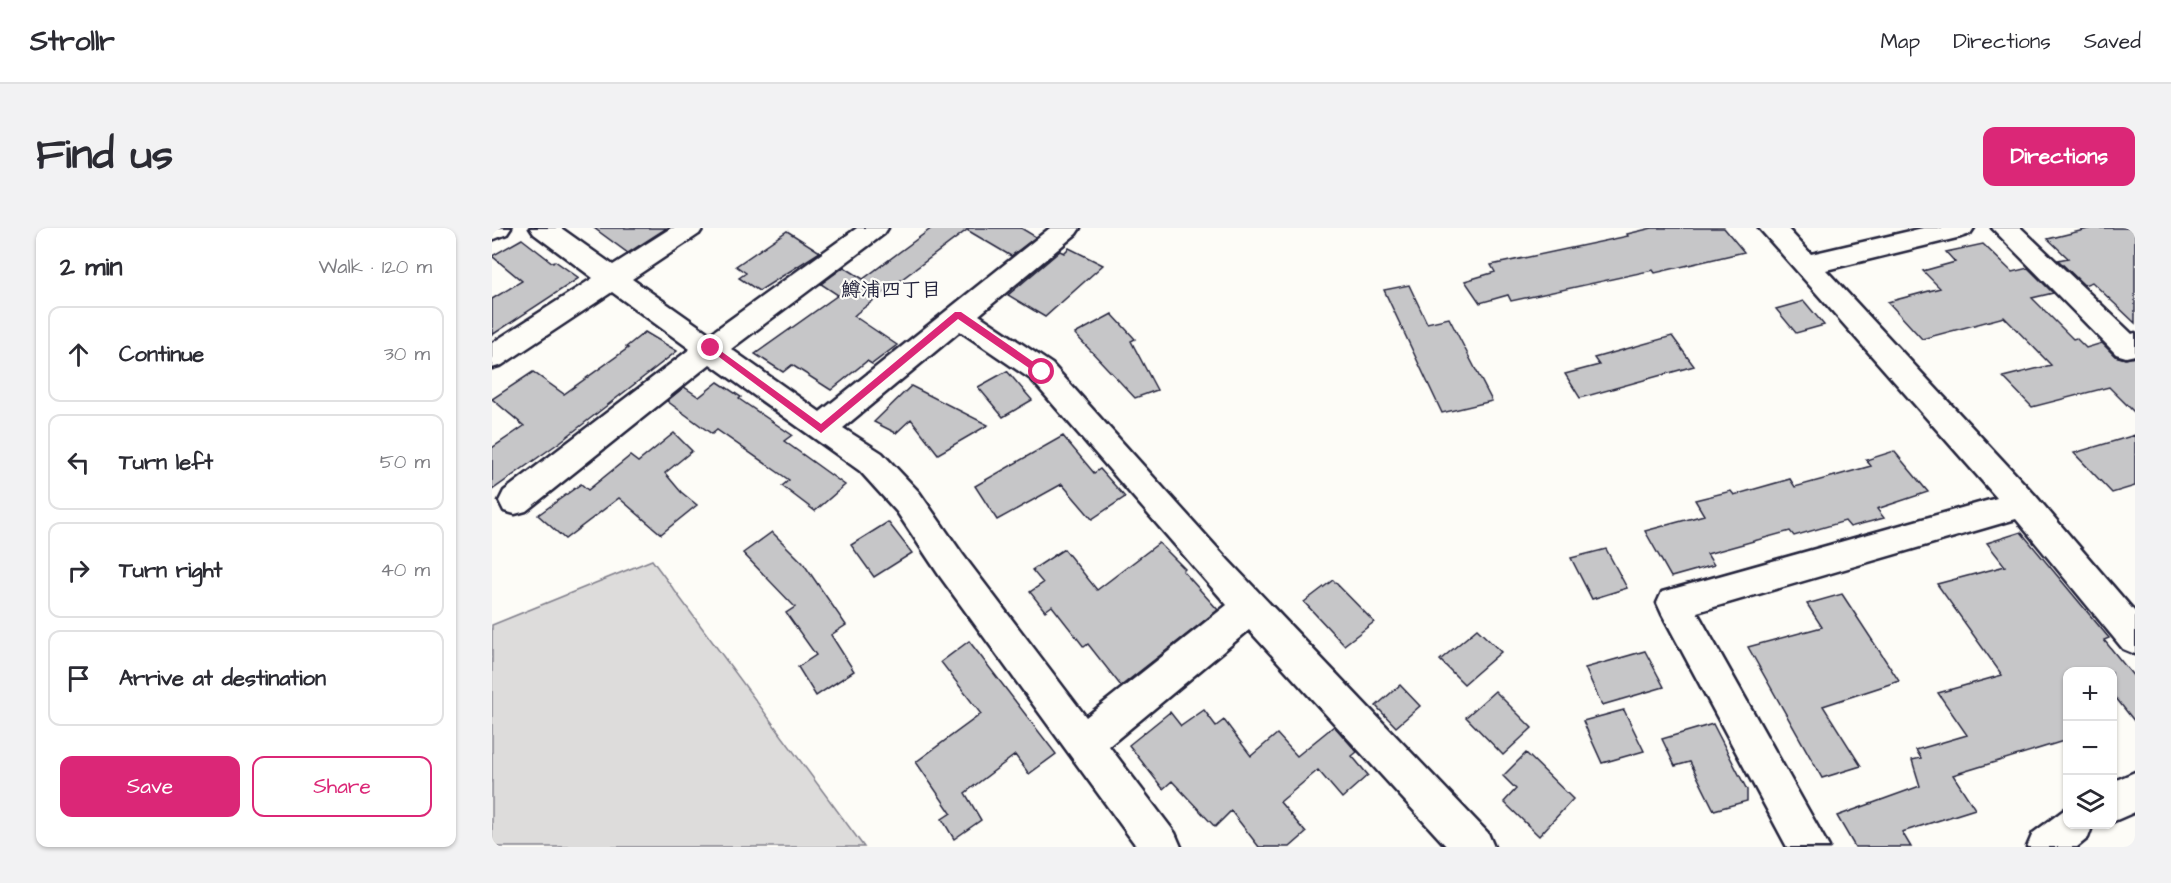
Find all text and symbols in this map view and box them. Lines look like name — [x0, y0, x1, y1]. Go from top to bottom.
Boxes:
text: Strollr — [30, 22, 115, 61]
text: Map — [1880, 27, 1920, 56]
text: Directions — [1953, 27, 2051, 56]
text: Saved — [2084, 27, 2141, 56]
text: Find us — [36, 127, 173, 185]
button: Directions — [1983, 127, 2135, 186]
text: 2 min — [60, 249, 122, 285]
text: Walk · 120 m — [319, 253, 432, 281]
district label: 鱒浦四丁目 — [841, 276, 941, 304]
route end — [697, 334, 723, 360]
icon: ahead — [62, 338, 95, 371]
text: Continue — [119, 339, 204, 370]
text: 30 m — [384, 340, 430, 368]
route start — [1028, 358, 1054, 384]
icon: left — [62, 446, 95, 479]
text: Turn left — [119, 447, 213, 478]
text: 50 m — [380, 448, 430, 476]
icon: right — [62, 554, 95, 587]
text: Turn right — [119, 555, 222, 586]
text: 40 m — [380, 556, 430, 584]
icon: arrive — [62, 662, 95, 695]
text: Arrive at destination — [119, 663, 326, 694]
map controls — [2063, 667, 2117, 829]
button: + — [2063, 667, 2117, 721]
button: − — [2063, 721, 2117, 775]
button: Save — [60, 756, 240, 817]
button: Share — [252, 756, 432, 817]
button: layers — [2063, 775, 2117, 829]

